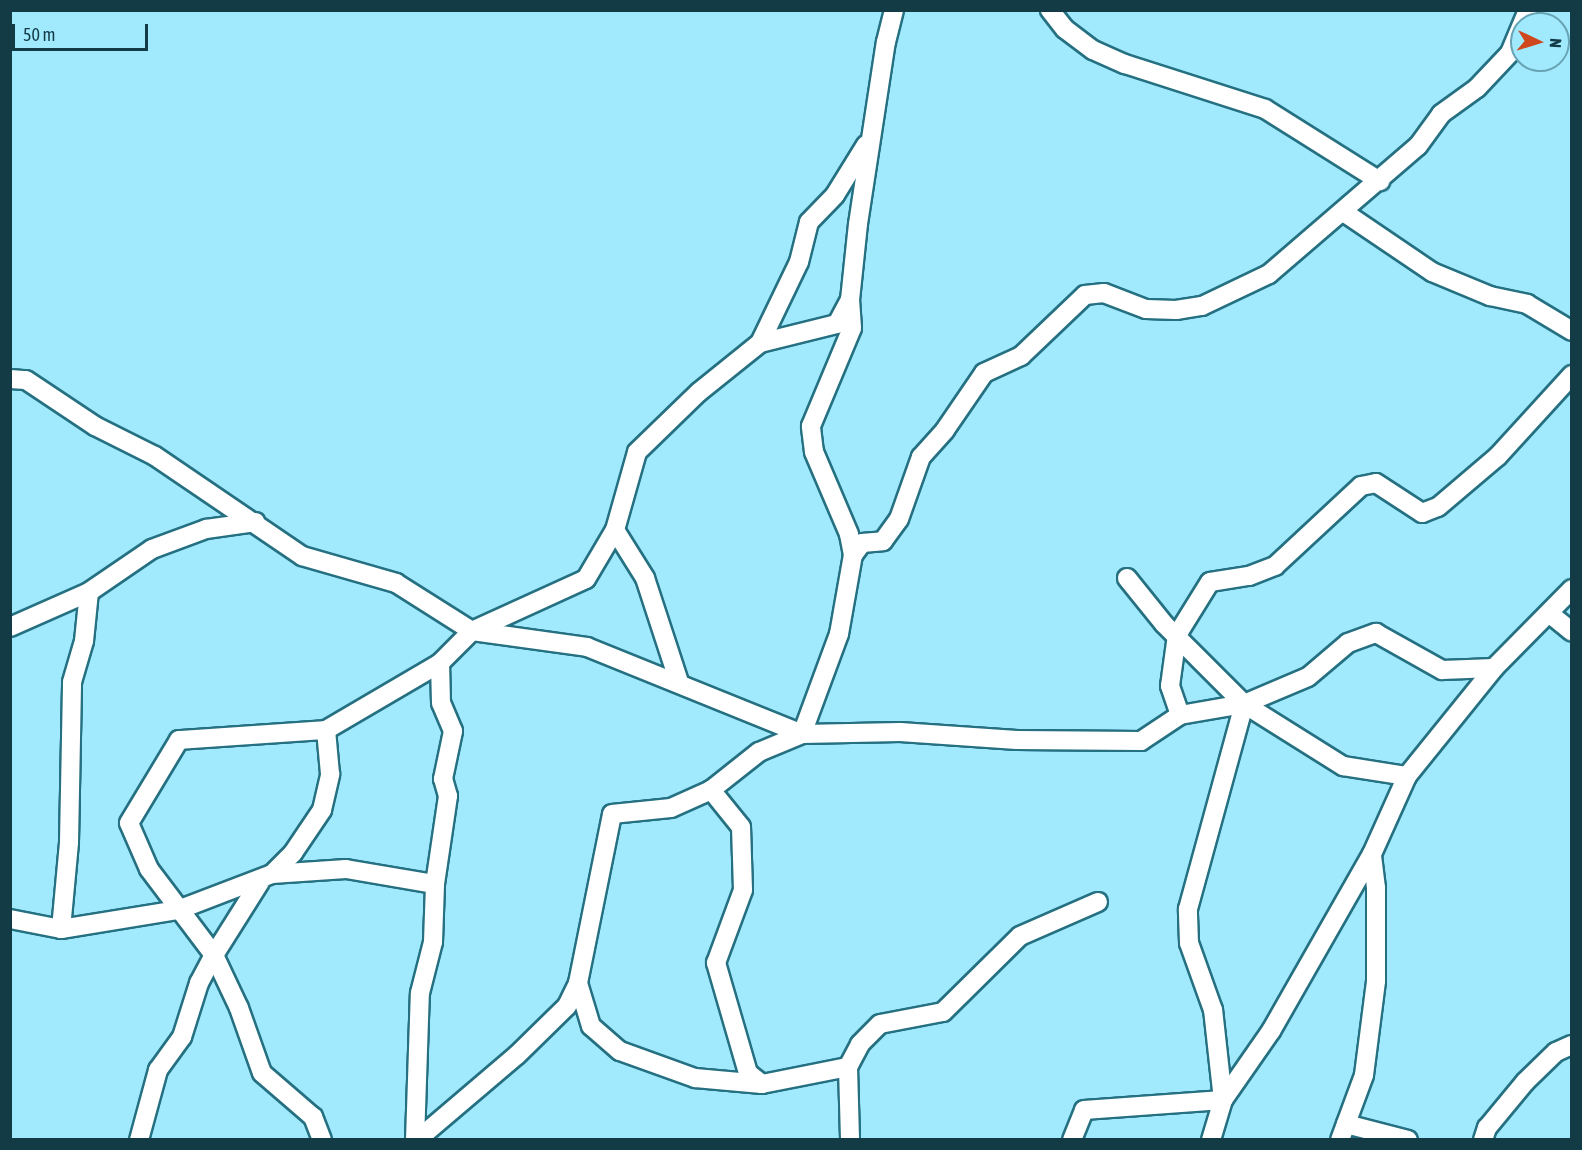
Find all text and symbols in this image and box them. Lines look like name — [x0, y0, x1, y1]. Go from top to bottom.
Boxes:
scale bar — [15, 12, 152, 50]
north arrow — [1510, 12, 1570, 72]
text: 50 m — [23, 24, 55, 45]
text: N — [1547, 38, 1565, 48]

